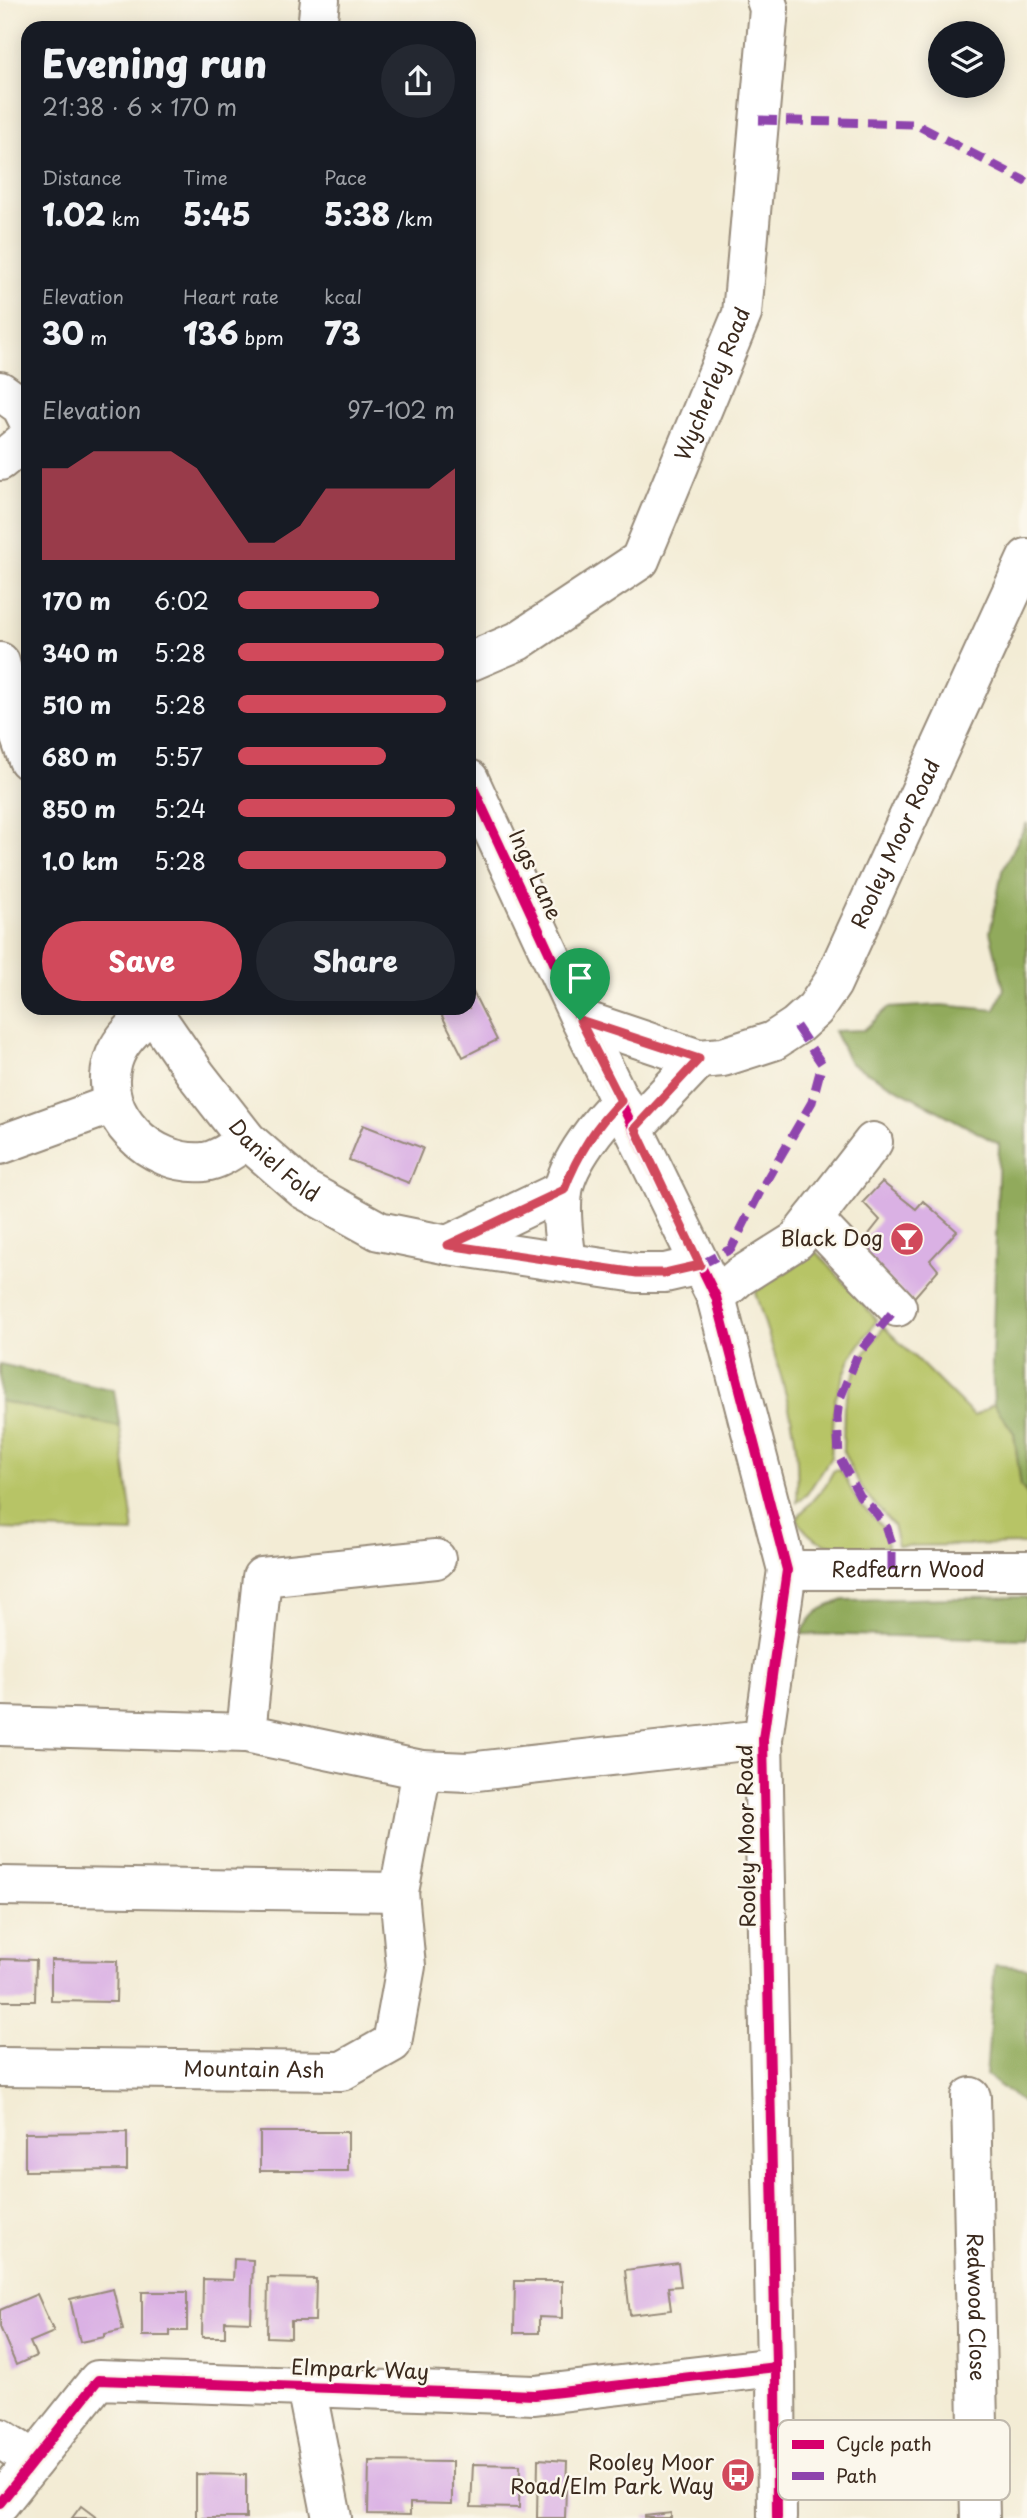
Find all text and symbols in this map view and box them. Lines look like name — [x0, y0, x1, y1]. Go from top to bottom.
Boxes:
map controls — [928, 21, 1005, 98]
button: layers — [928, 21, 1005, 98]
text: Evening run — [42, 34, 267, 91]
button: share — [381, 44, 455, 118]
text: 21:38 · 6 × 170 m — [42, 89, 237, 124]
text: Distance — [42, 163, 122, 191]
text: Time — [183, 163, 228, 191]
text: Pace — [324, 163, 367, 191]
text: 1.02 — [42, 191, 105, 236]
text: 5:45 — [183, 191, 251, 236]
text: 5:38 — [324, 191, 390, 236]
text: km — [105, 204, 140, 232]
text: /km — [390, 204, 433, 232]
text: Elevation — [42, 282, 124, 310]
text: Heart rate — [183, 282, 279, 310]
text: kcal — [324, 282, 362, 310]
street label: Wycherley Road — [665, 302, 757, 465]
text: 30 — [42, 310, 84, 355]
text: 136 — [183, 310, 238, 355]
text: 73 — [324, 310, 361, 355]
text: m — [84, 323, 107, 351]
text: bpm — [238, 323, 284, 351]
text: Elevation — [42, 392, 141, 427]
text: 97–102 m — [347, 392, 455, 427]
text: 170 m — [42, 583, 111, 618]
text: 6:02 — [154, 583, 209, 618]
text: 340 m — [42, 635, 118, 670]
text: 5:28 — [154, 635, 206, 670]
text: 510 m — [42, 687, 111, 722]
text: 5:28 — [154, 687, 206, 722]
text: 680 m — [42, 739, 117, 774]
text: 5:57 — [154, 739, 203, 774]
street label: Rooley Moor Road — [841, 753, 947, 933]
text: 850 m — [42, 791, 116, 826]
text: 5:24 — [154, 791, 206, 826]
street label: Ings Lane — [502, 824, 572, 925]
text: 1.0 km — [42, 843, 119, 878]
text: 5:28 — [154, 843, 206, 878]
button: Save — [42, 921, 242, 1001]
button: Share — [256, 921, 455, 1001]
pin — [550, 948, 610, 1020]
icon: arrive — [561, 959, 599, 997]
street label: Daniel Fold — [222, 1111, 326, 1209]
bar icon: Black Dog — [888, 1220, 926, 1258]
place label: Black Dog — [780, 1221, 883, 1253]
street label: Redfearn Wood — [831, 1552, 985, 1584]
street label: Rooley Moor Road — [727, 1744, 763, 1928]
street label: Mountain Ash — [183, 2051, 325, 2085]
street label: Redwood Close — [960, 2232, 995, 2381]
street label: Elmpark Way — [290, 2350, 430, 2386]
legend — [778, 2420, 1010, 2500]
text: Cycle path — [836, 2429, 932, 2457]
place label: Rooley Moor Road/Elm Park Way — [510, 2445, 714, 2501]
bus stop icon: Rooley Moor Road/Elm Park Way — [719, 2456, 757, 2494]
text: Path — [836, 2461, 877, 2489]

